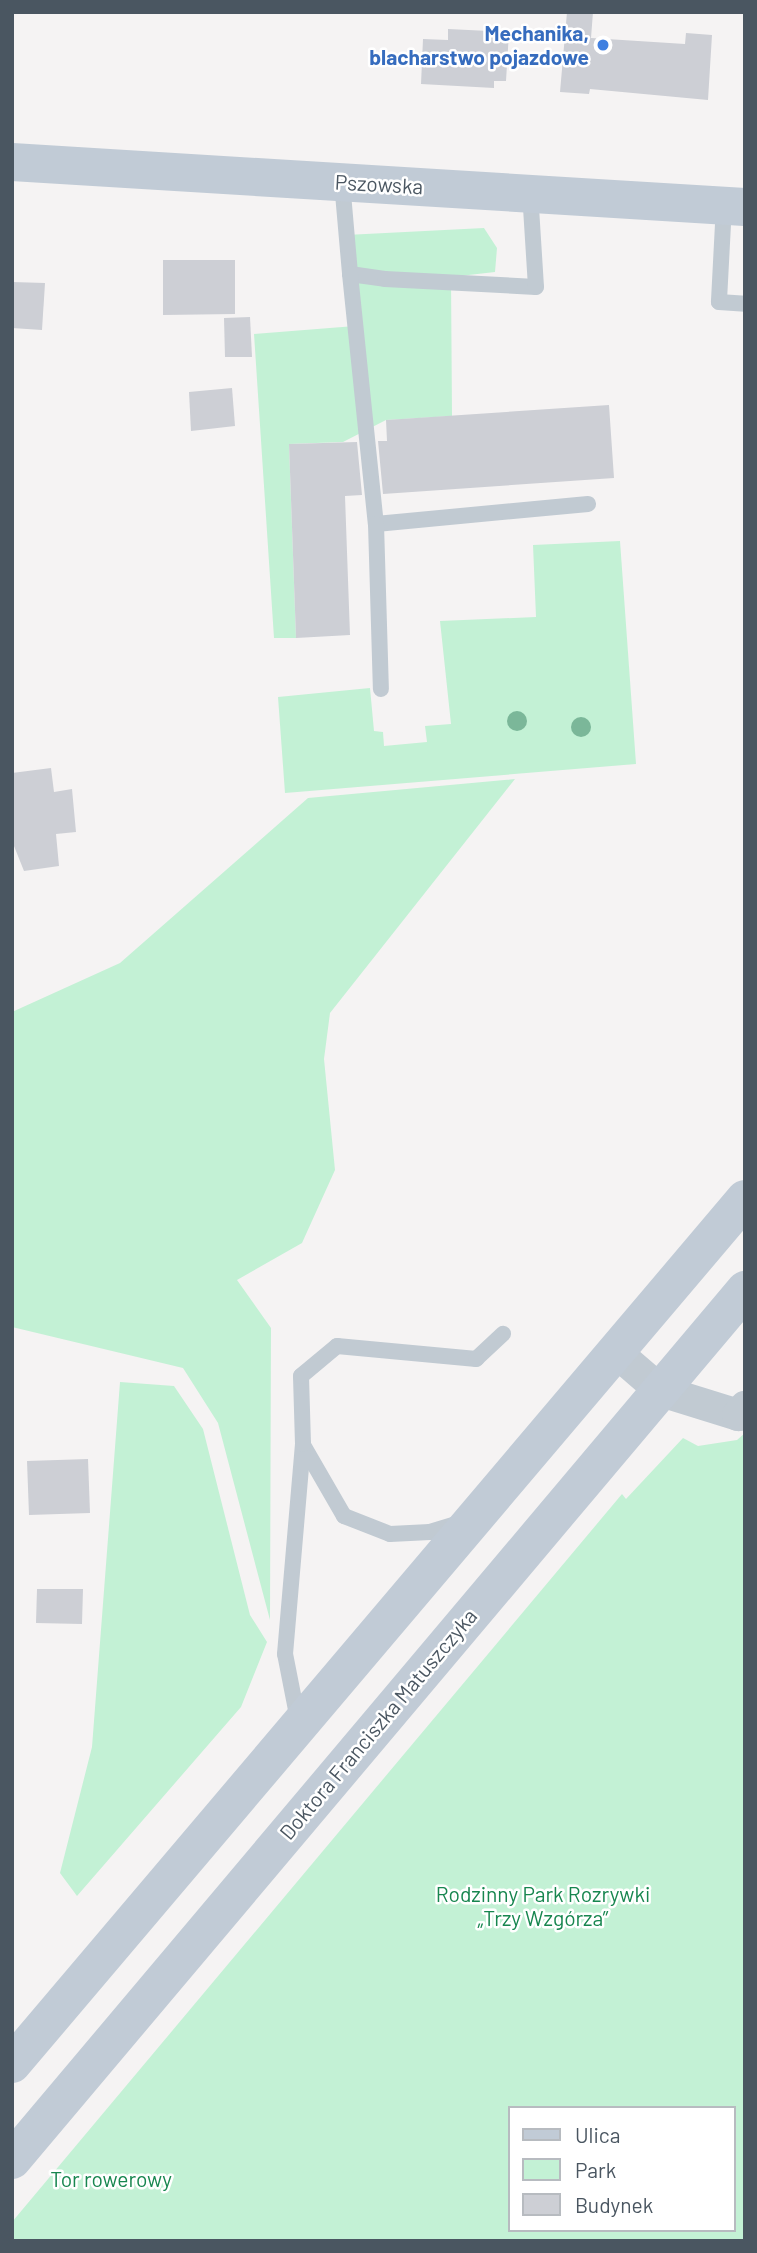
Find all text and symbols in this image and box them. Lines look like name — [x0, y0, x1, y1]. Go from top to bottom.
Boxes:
place label: Mechanika, blacharstwo pojazdowe — [369, 20, 589, 70]
marker: Mechanika, blacharstwo pojazdowe — [595, 37, 611, 53]
street label: Pszowska — [334, 169, 424, 199]
street label: Doktora Franciszka Matuszczyka — [274, 1603, 482, 1845]
park label: Rodzinny Park Rozrywki „Trzy Wzgórza” — [436, 1881, 650, 1931]
legend — [508, 2106, 736, 2232]
text: Ulica — [575, 2122, 620, 2147]
text: Park — [575, 2157, 616, 2182]
park label: Tor rowerowy — [50, 2166, 172, 2192]
text: Budynek — [575, 2192, 653, 2217]

